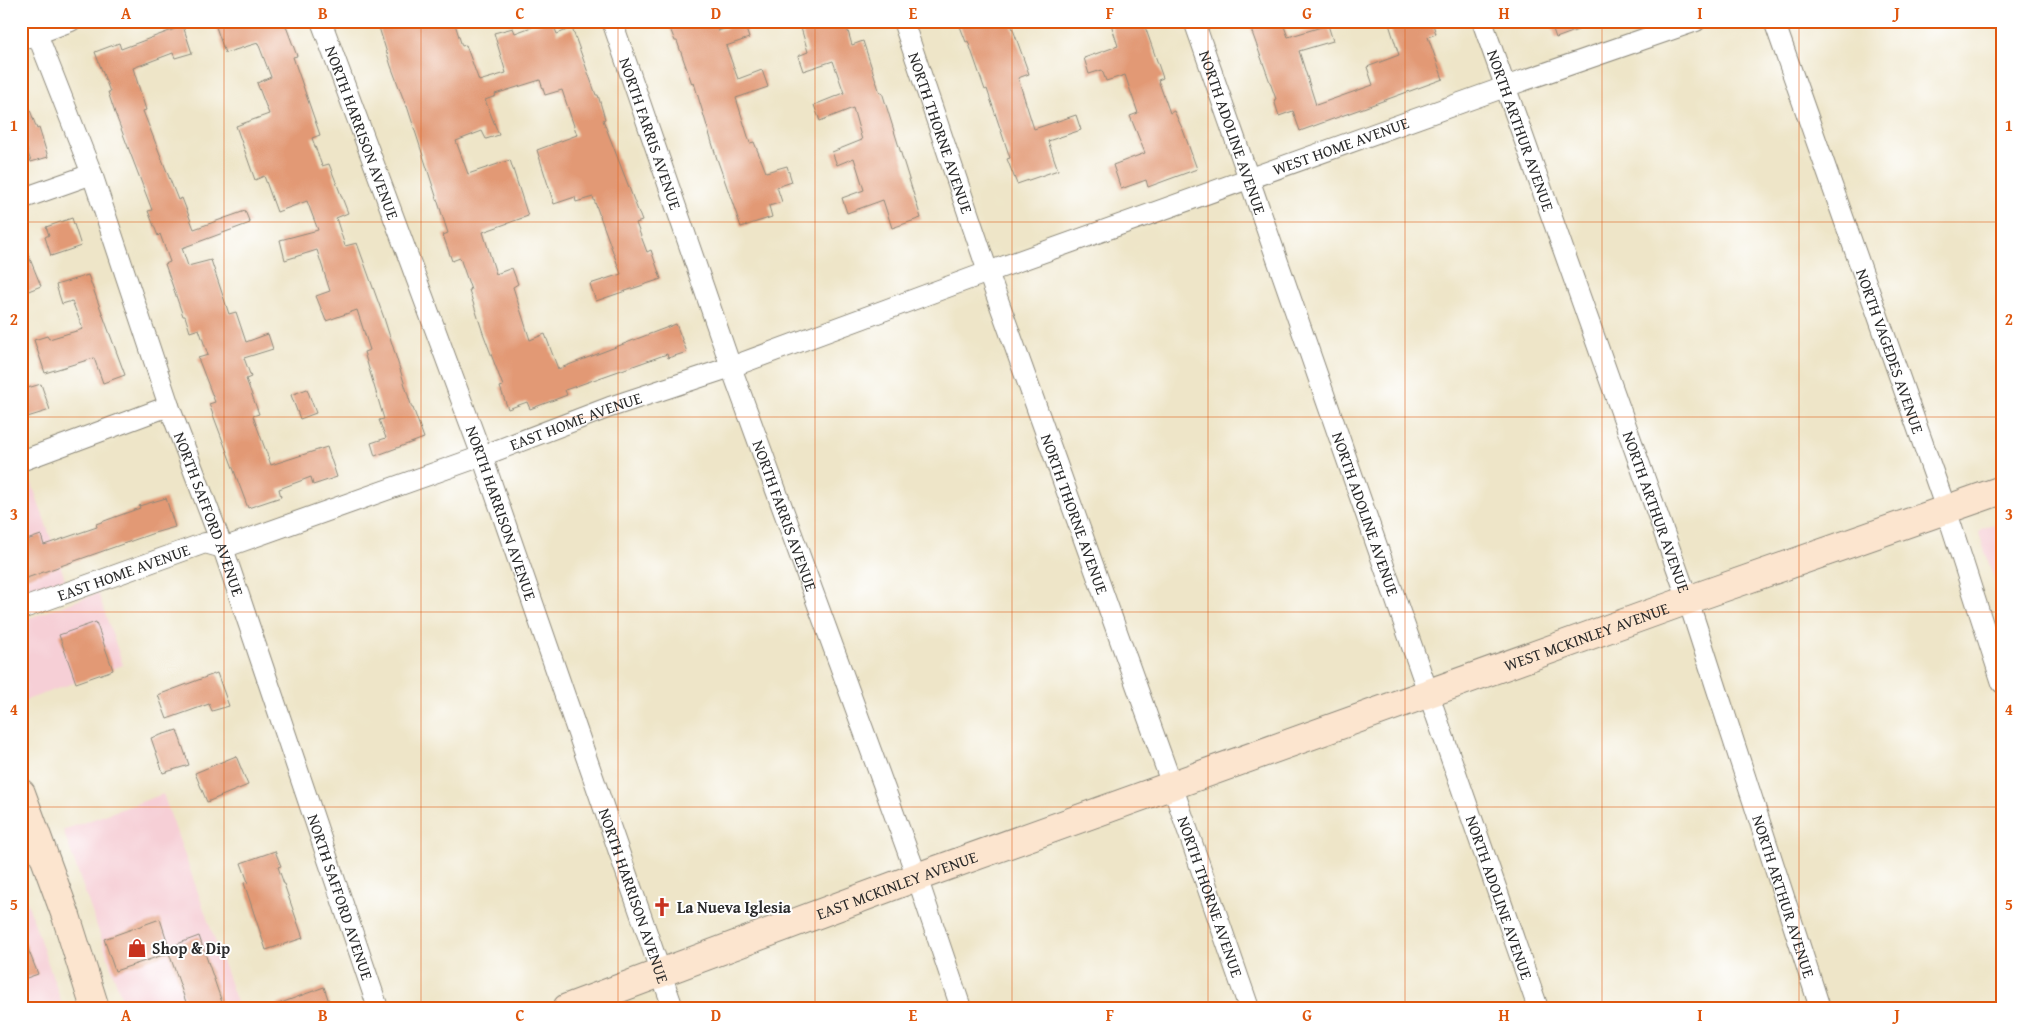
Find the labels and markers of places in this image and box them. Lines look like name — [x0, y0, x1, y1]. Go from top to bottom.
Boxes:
place label: La Nueva Iglesia — [677, 895, 792, 919]
church icon: La Nueva Iglesia — [651, 896, 673, 918]
place label: Shop & Dip — [152, 936, 230, 960]
shop icon: Shop & Dip — [126, 937, 148, 959]

